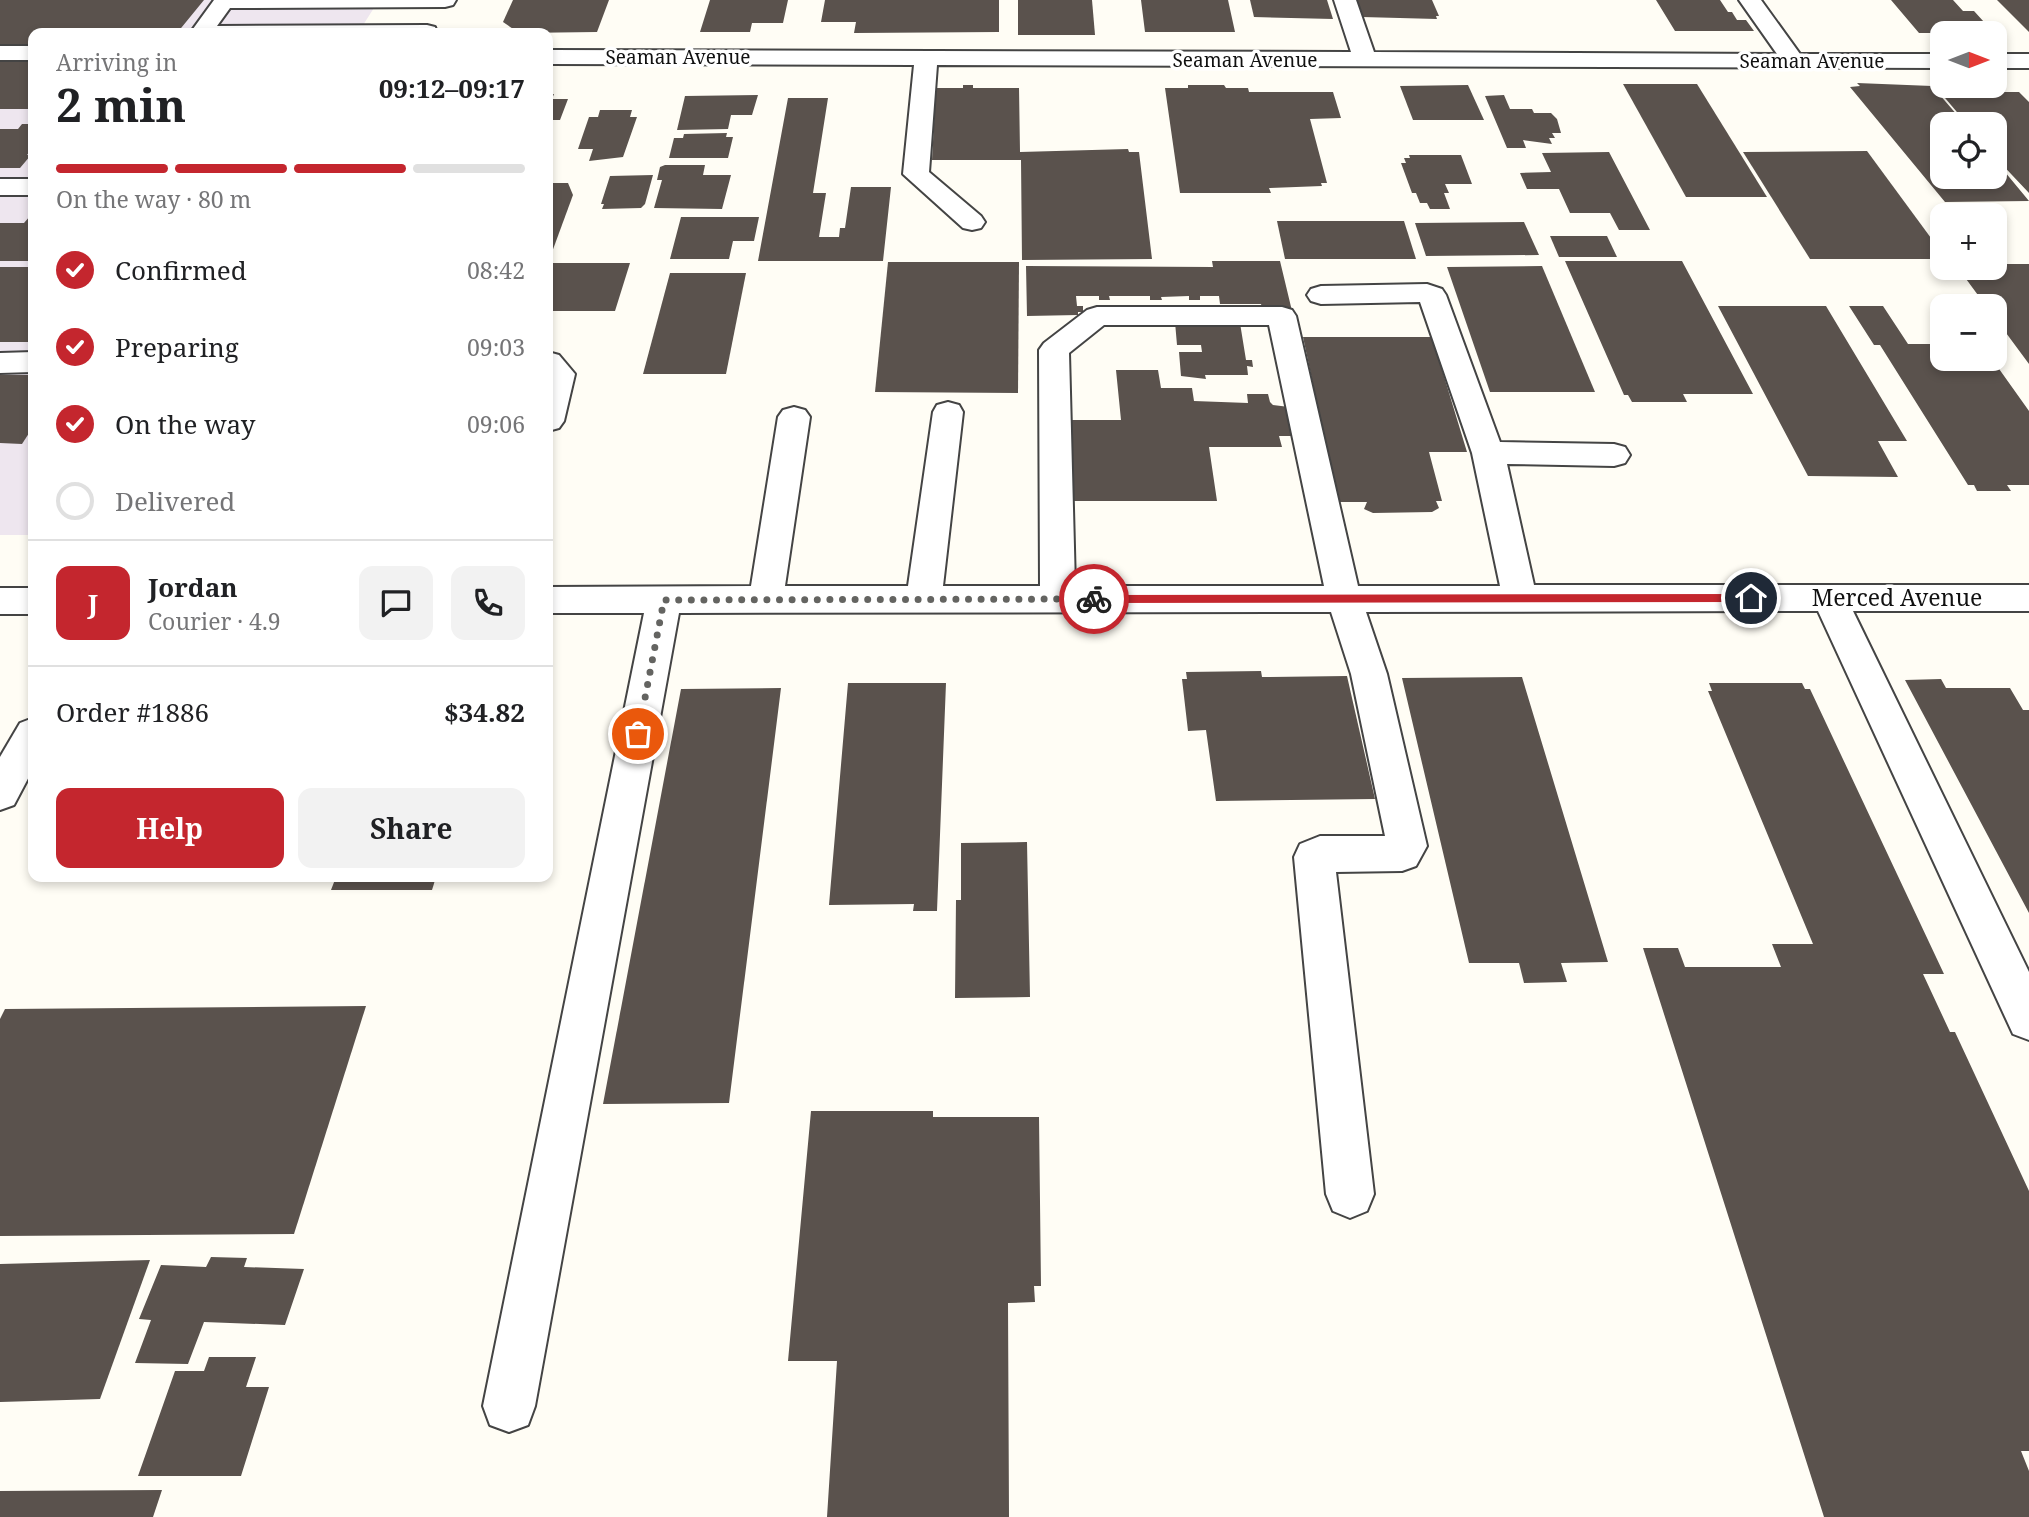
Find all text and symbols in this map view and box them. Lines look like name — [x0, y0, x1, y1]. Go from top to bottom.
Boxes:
north arrow — [1930, 21, 2007, 98]
map controls — [1930, 21, 2007, 371]
street label: Seaman Avenue — [606, 44, 750, 70]
text: Arriving in — [56, 46, 177, 78]
street label: Seaman Avenue — [1173, 47, 1317, 73]
street label: Seaman Avenue — [1740, 48, 1884, 74]
text: 09:12–09:17 — [379, 70, 525, 106]
text: 2 min — [56, 73, 186, 135]
button: locate — [1930, 112, 2007, 189]
text: On the way · 80 m — [56, 183, 251, 215]
button: + — [1930, 203, 2007, 280]
icon: check — [56, 251, 94, 289]
text: Confirmed — [115, 252, 247, 288]
text: 08:42 — [467, 254, 525, 286]
button: − — [1930, 294, 2007, 371]
icon: check — [56, 328, 94, 366]
text: Preparing — [115, 329, 239, 365]
text: 09:03 — [467, 331, 525, 363]
icon: check — [56, 405, 94, 443]
text: On the way — [115, 406, 255, 442]
text: 09:06 — [467, 408, 525, 440]
text: Delivered — [115, 483, 235, 519]
courier — [1059, 564, 1129, 634]
button: chat — [359, 566, 433, 640]
button: phone — [451, 566, 525, 640]
pin — [1721, 568, 1781, 628]
text: Jordan — [148, 569, 238, 605]
icon: home — [1732, 579, 1770, 617]
icon: bike — [1075, 580, 1113, 618]
street label: Merced Avenue — [1812, 581, 1982, 613]
text: J — [88, 585, 98, 621]
text: Courier · 4.9 — [148, 605, 281, 637]
text: Order #1886 — [56, 694, 209, 730]
text: $34.82 — [444, 694, 525, 730]
pin — [608, 704, 668, 764]
icon: bag — [619, 715, 657, 753]
button: Help — [56, 788, 284, 868]
button: Share — [298, 788, 525, 868]

